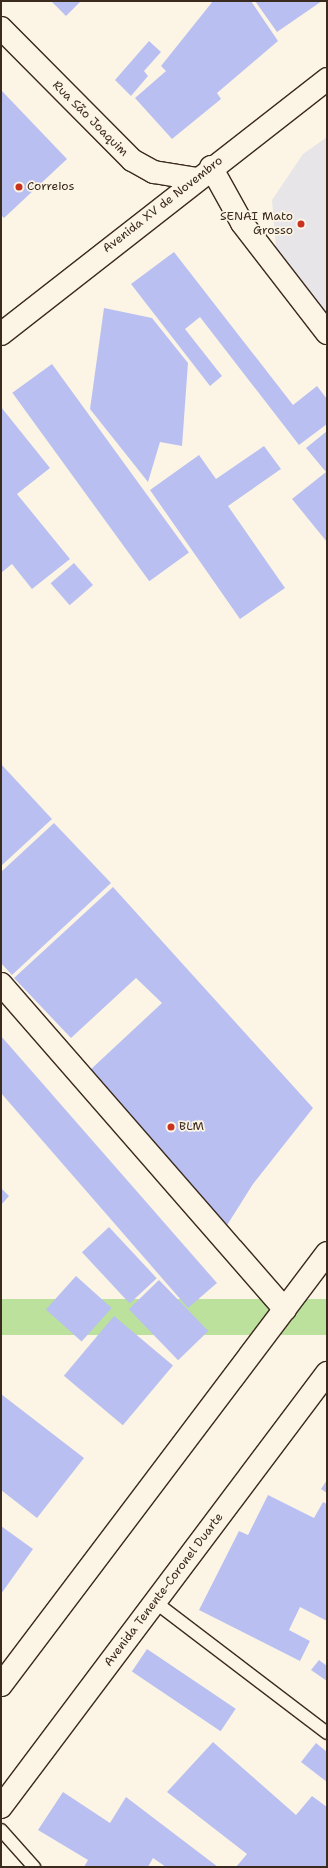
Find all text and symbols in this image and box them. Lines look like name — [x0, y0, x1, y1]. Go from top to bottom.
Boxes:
street label: Rua São Joaquim — [49, 78, 131, 160]
street label: Avenida XV de Novembro — [100, 154, 226, 256]
place label: Correios — [27, 180, 74, 194]
marker: Correios — [14, 182, 24, 192]
place label: SENAI Mato Grosso — [220, 210, 293, 238]
marker: SENAI Mato Grosso — [296, 219, 306, 229]
place label: BLM — [179, 1120, 204, 1134]
marker: BLM — [166, 1122, 176, 1132]
street label: Avenida Tenente-Coronel Duarte — [101, 1510, 227, 1670]

